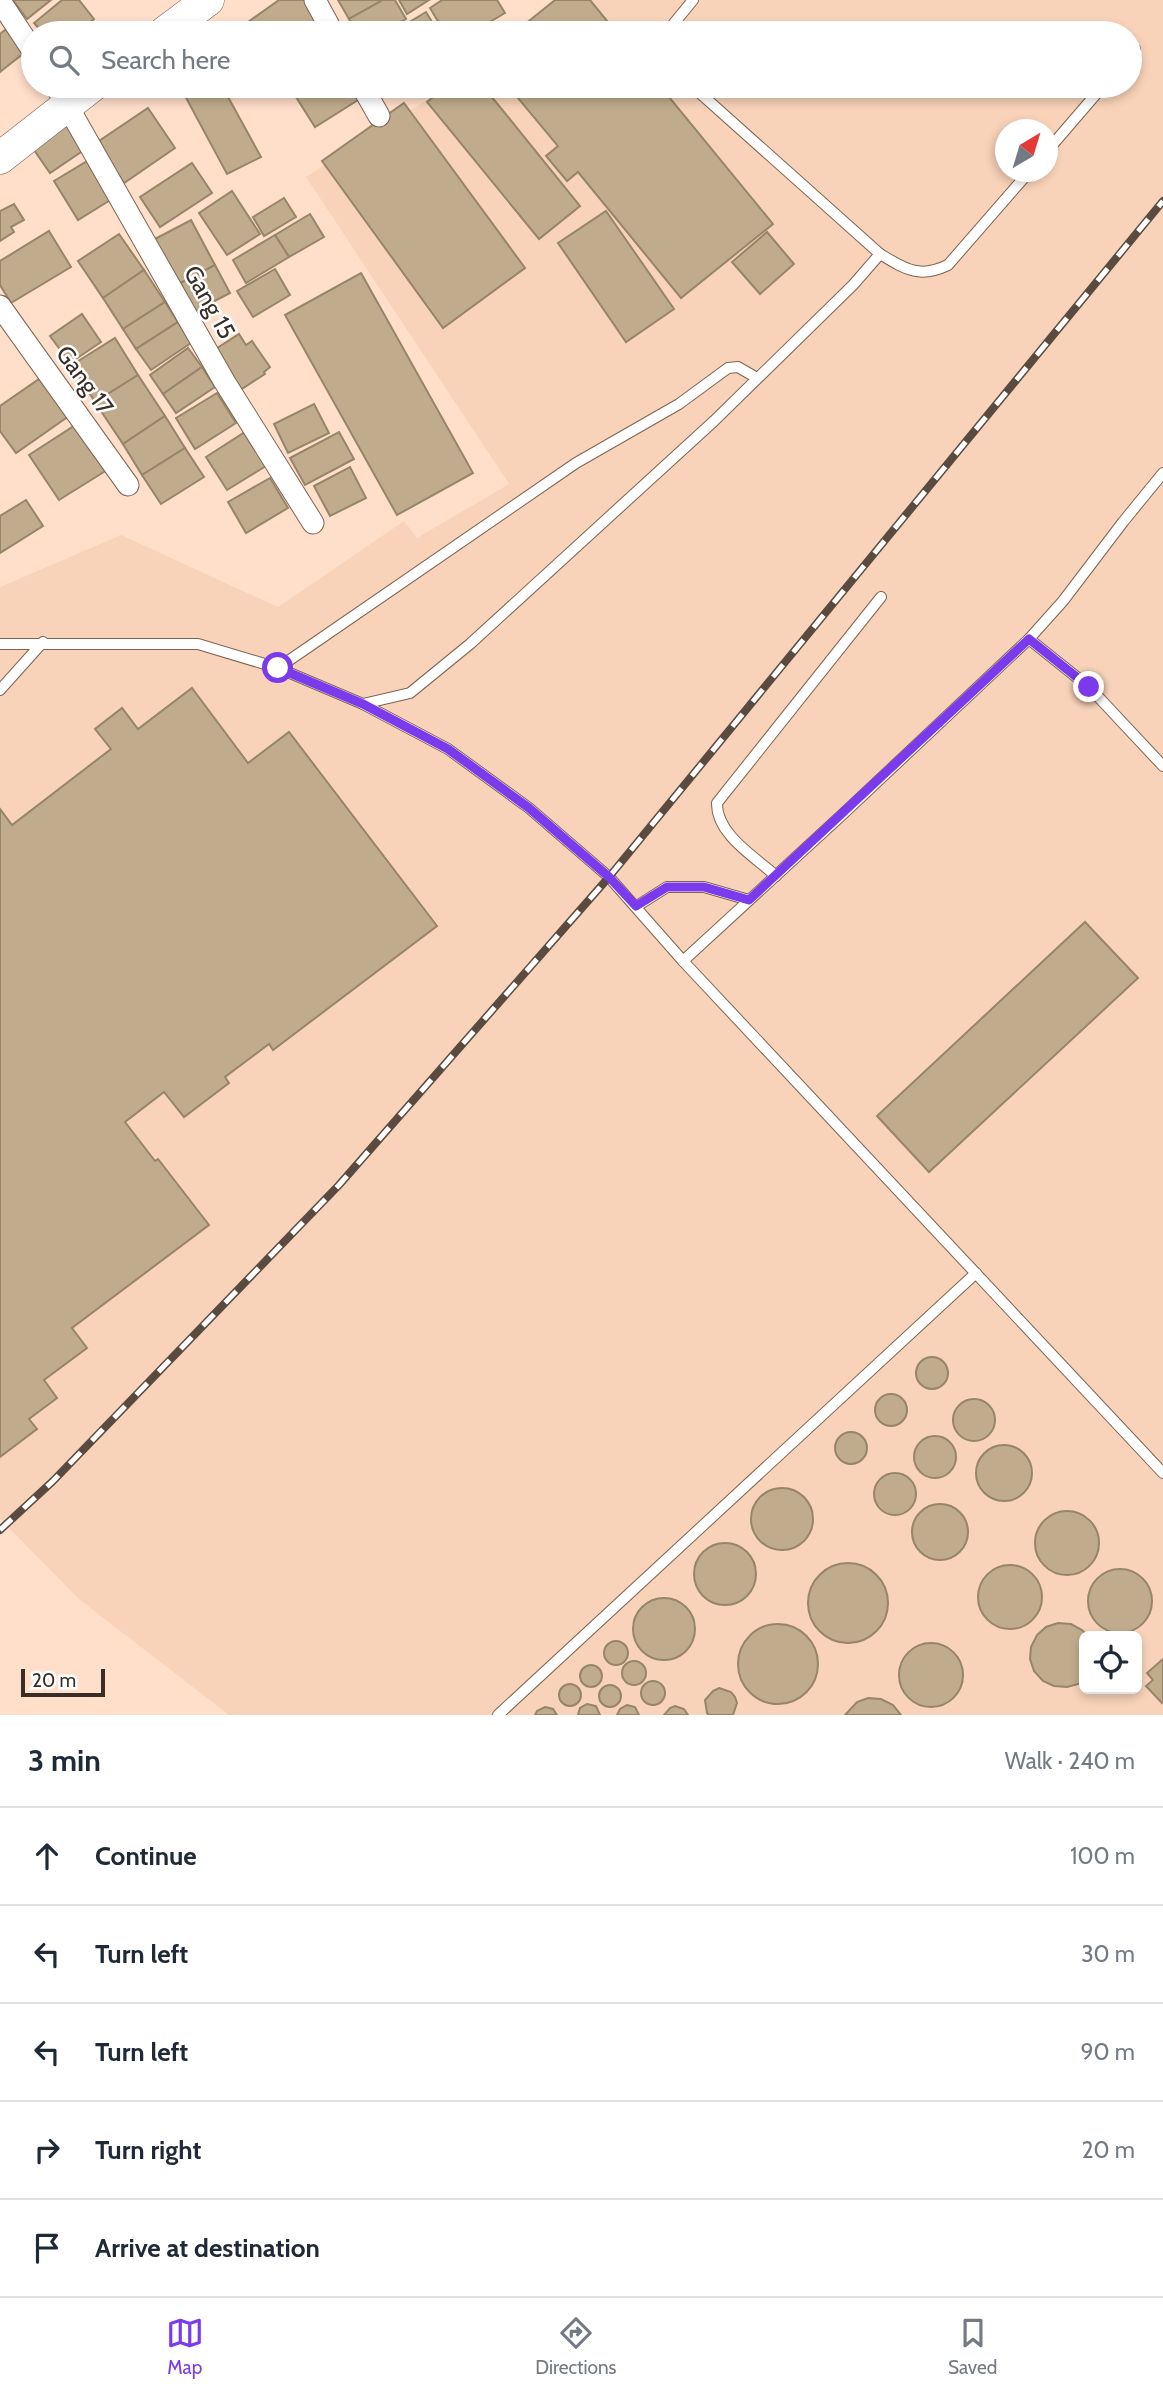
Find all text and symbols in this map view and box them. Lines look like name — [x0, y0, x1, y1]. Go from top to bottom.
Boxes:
search box — [21, 21, 1142, 98]
icon: search — [45, 41, 83, 79]
text: Search here — [101, 44, 230, 76]
north arrow — [995, 119, 1058, 182]
street label: Gang 15 — [178, 260, 242, 344]
street label: Gang 17 — [50, 340, 120, 420]
route start — [262, 652, 293, 683]
route end — [1073, 671, 1104, 702]
map controls — [1079, 1631, 1142, 1694]
button: locate — [1079, 1631, 1142, 1694]
scale bar — [21, 1666, 105, 1698]
text: 20 m — [32, 1669, 76, 1692]
text: 3 min — [28, 1742, 101, 1779]
text: Walk · 240 m — [1005, 1747, 1135, 1775]
icon: ahead — [28, 1837, 66, 1875]
text: Continue — [95, 1840, 197, 1872]
text: 100 m — [1070, 1842, 1135, 1870]
icon: left — [28, 1935, 66, 1973]
text: Turn left — [95, 1938, 188, 1970]
text: 30 m — [1081, 1940, 1135, 1968]
icon: left — [28, 2033, 66, 2071]
text: Turn left — [95, 2036, 188, 2068]
text: 90 m — [1081, 2038, 1135, 2066]
icon: right — [28, 2131, 66, 2169]
text: Turn right — [95, 2134, 201, 2166]
text: 20 m — [1082, 2136, 1135, 2164]
icon: arrive — [28, 2229, 66, 2267]
text: Arrive at destination — [95, 2232, 320, 2264]
tab: Map — [166, 2314, 204, 2379]
tab: Directions — [535, 2314, 616, 2379]
tab: Saved — [948, 2314, 997, 2379]

